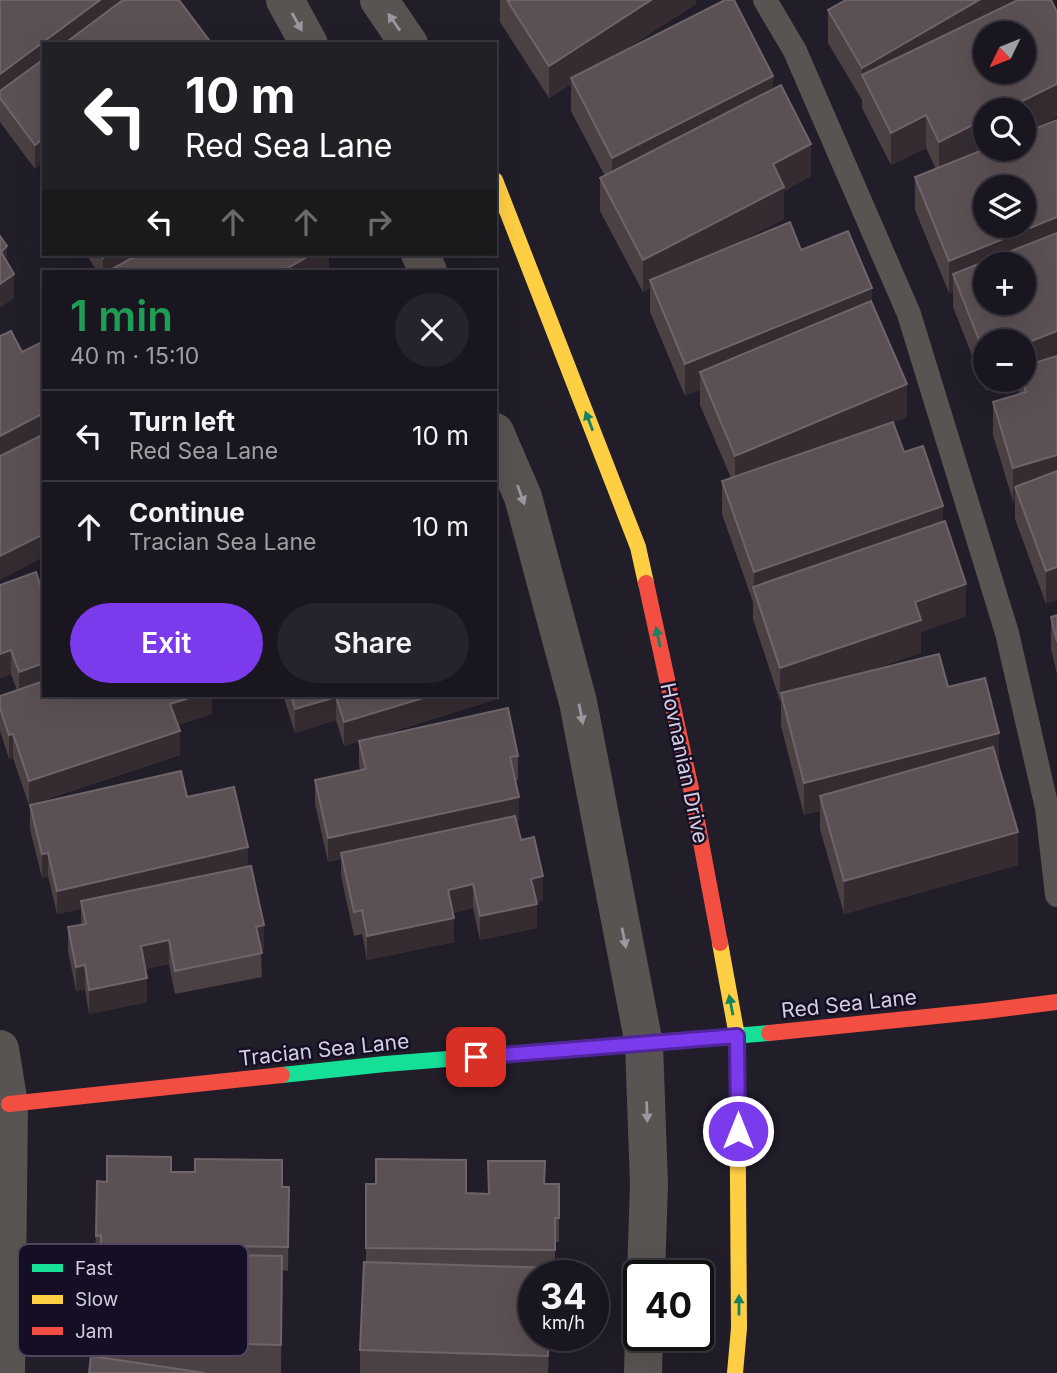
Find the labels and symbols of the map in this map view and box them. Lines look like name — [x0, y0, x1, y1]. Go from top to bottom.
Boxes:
one-way arrow — [291, 12, 303, 32]
one-way arrow — [387, 13, 401, 31]
north arrow — [973, 21, 1036, 84]
one-way arrow — [584, 411, 595, 432]
one-way arrow — [516, 484, 527, 505]
one-way arrow — [652, 626, 663, 648]
street label: Hovnanian Drive — [655, 680, 714, 845]
one-way arrow — [575, 703, 586, 725]
one-way arrow — [619, 927, 630, 949]
street label: Red Sea Lane — [780, 984, 918, 1023]
one-way arrow — [726, 994, 737, 1016]
pin — [446, 1027, 506, 1087]
street label: Tracian Sea Lane — [238, 1028, 410, 1071]
position arrow — [701, 1094, 775, 1168]
one-way arrow — [641, 1101, 652, 1123]
legend — [18, 1244, 248, 1356]
text: Fast — [75, 1257, 113, 1280]
speed limit sign: 40 — [623, 1260, 714, 1351]
text: Slow — [75, 1288, 118, 1311]
one-way arrow — [733, 1294, 745, 1316]
text: Jam — [75, 1320, 113, 1343]

